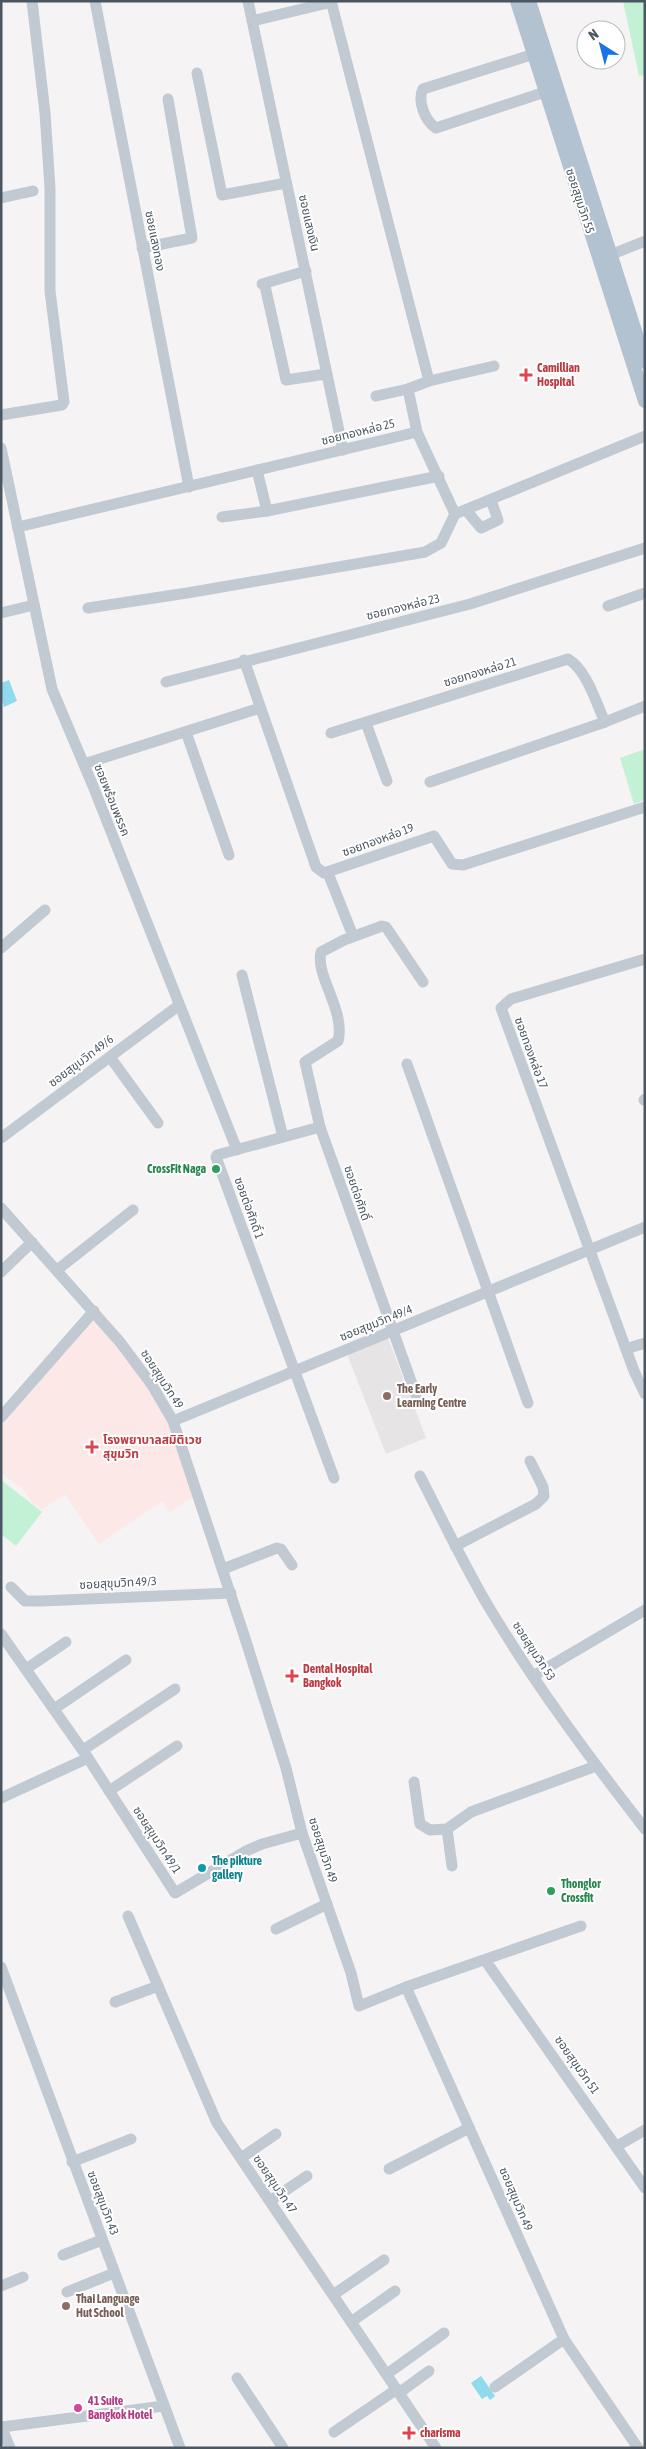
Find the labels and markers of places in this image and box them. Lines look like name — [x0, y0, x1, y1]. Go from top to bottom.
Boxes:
place label: Camillian Hospital — [537, 361, 580, 389]
marker: Camillian Hospital — [519, 368, 533, 382]
place label: CrossFit Naga — [147, 1162, 206, 1176]
marker: CrossFit Naga — [210, 1163, 222, 1175]
place label: The Early Learning Centre — [397, 1382, 467, 1410]
marker: The Early Learning Centre — [381, 1390, 393, 1402]
place label: โรงพยาบาลสมิติเวช สุขุมวิท — [103, 1433, 202, 1461]
marker: โรงพยาบาลสมิติเวช สุขุมวิท — [85, 1440, 99, 1454]
place label: Dental Hospital Bangkok — [303, 1662, 373, 1690]
marker: Dental Hospital Bangkok — [285, 1669, 299, 1683]
place label: The pikture gallery — [212, 1854, 262, 1882]
marker: The pikture gallery — [196, 1862, 208, 1874]
place label: Thonglor Crossfit — [561, 1877, 601, 1905]
marker: Thonglor Crossfit — [545, 1885, 557, 1897]
place label: Thai Language Hut School — [76, 2292, 140, 2320]
marker: Thai Language Hut School — [60, 2300, 72, 2312]
place label: 41 Suite Bangkok Hotel — [87, 2394, 153, 2422]
marker: 41 Suite Bangkok Hotel — [72, 2402, 84, 2414]
marker: charisma — [402, 2426, 416, 2440]
place label: charisma — [420, 2426, 461, 2440]

